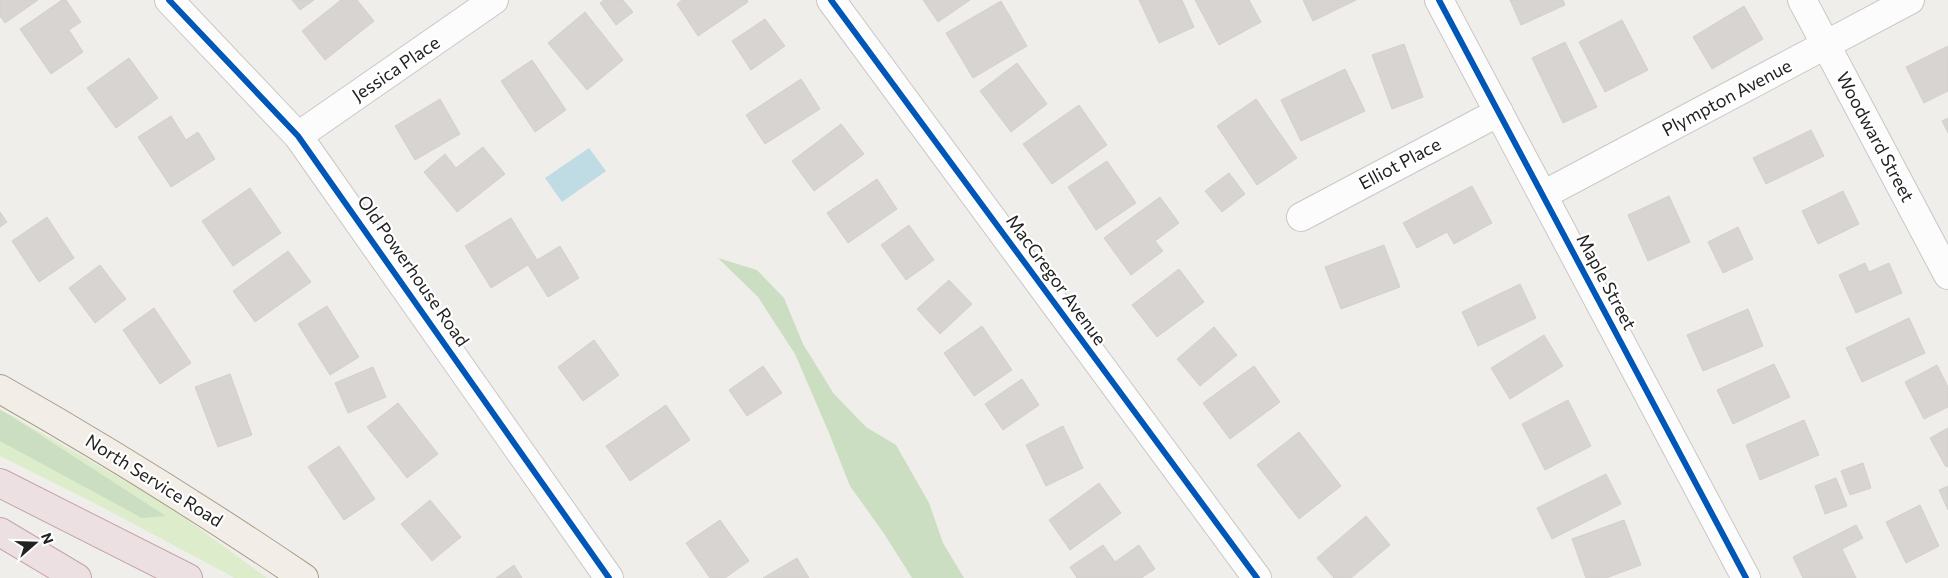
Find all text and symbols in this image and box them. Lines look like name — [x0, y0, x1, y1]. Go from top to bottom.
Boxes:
street label: Jessica Place — [347, 31, 444, 106]
street label: Plympton Avenue — [1658, 54, 1795, 140]
street label: Woodward Street — [1832, 68, 1919, 205]
street label: Elliot Place — [1355, 132, 1444, 194]
street label: Old Powerhouse Road — [353, 191, 474, 350]
street label: MacGregor Avenue — [1002, 210, 1112, 349]
street label: Maple Street — [1572, 230, 1641, 333]
street label: North Service Road — [82, 429, 227, 531]
north arrow — [10, 518, 60, 568]
text: N — [38, 531, 57, 546]

